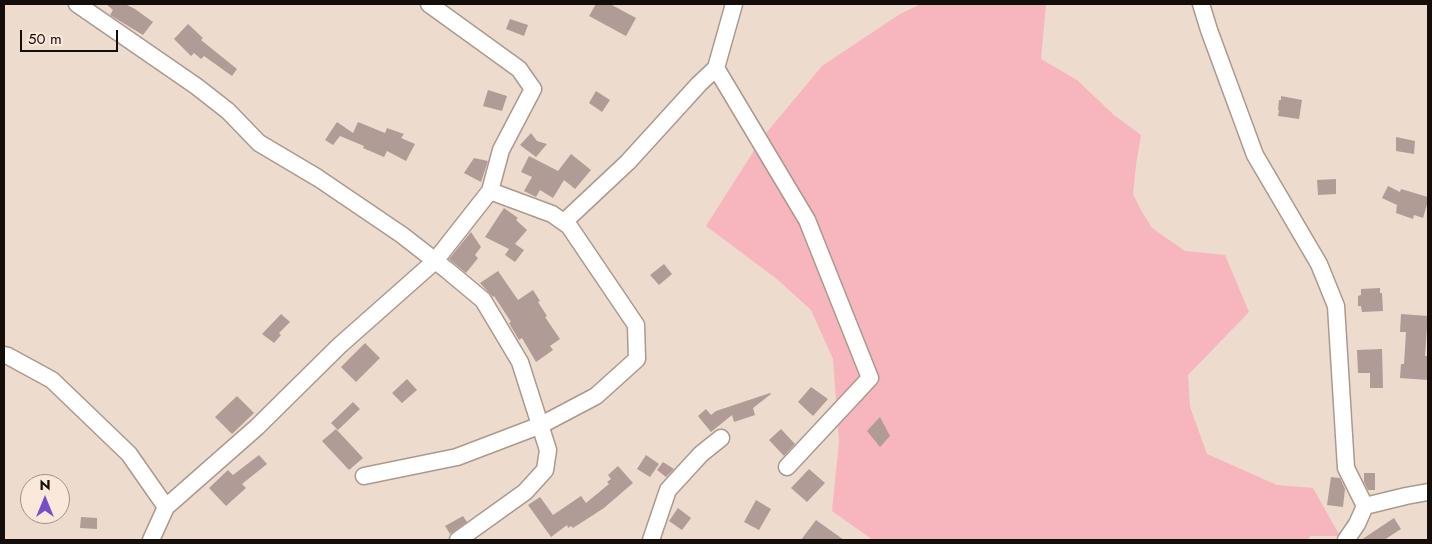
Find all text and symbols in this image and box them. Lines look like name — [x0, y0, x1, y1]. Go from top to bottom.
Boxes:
scale bar — [22, 20, 120, 52]
text: 50 m — [28, 28, 62, 50]
north arrow — [20, 474, 70, 524]
text: N — [39, 475, 51, 495]

